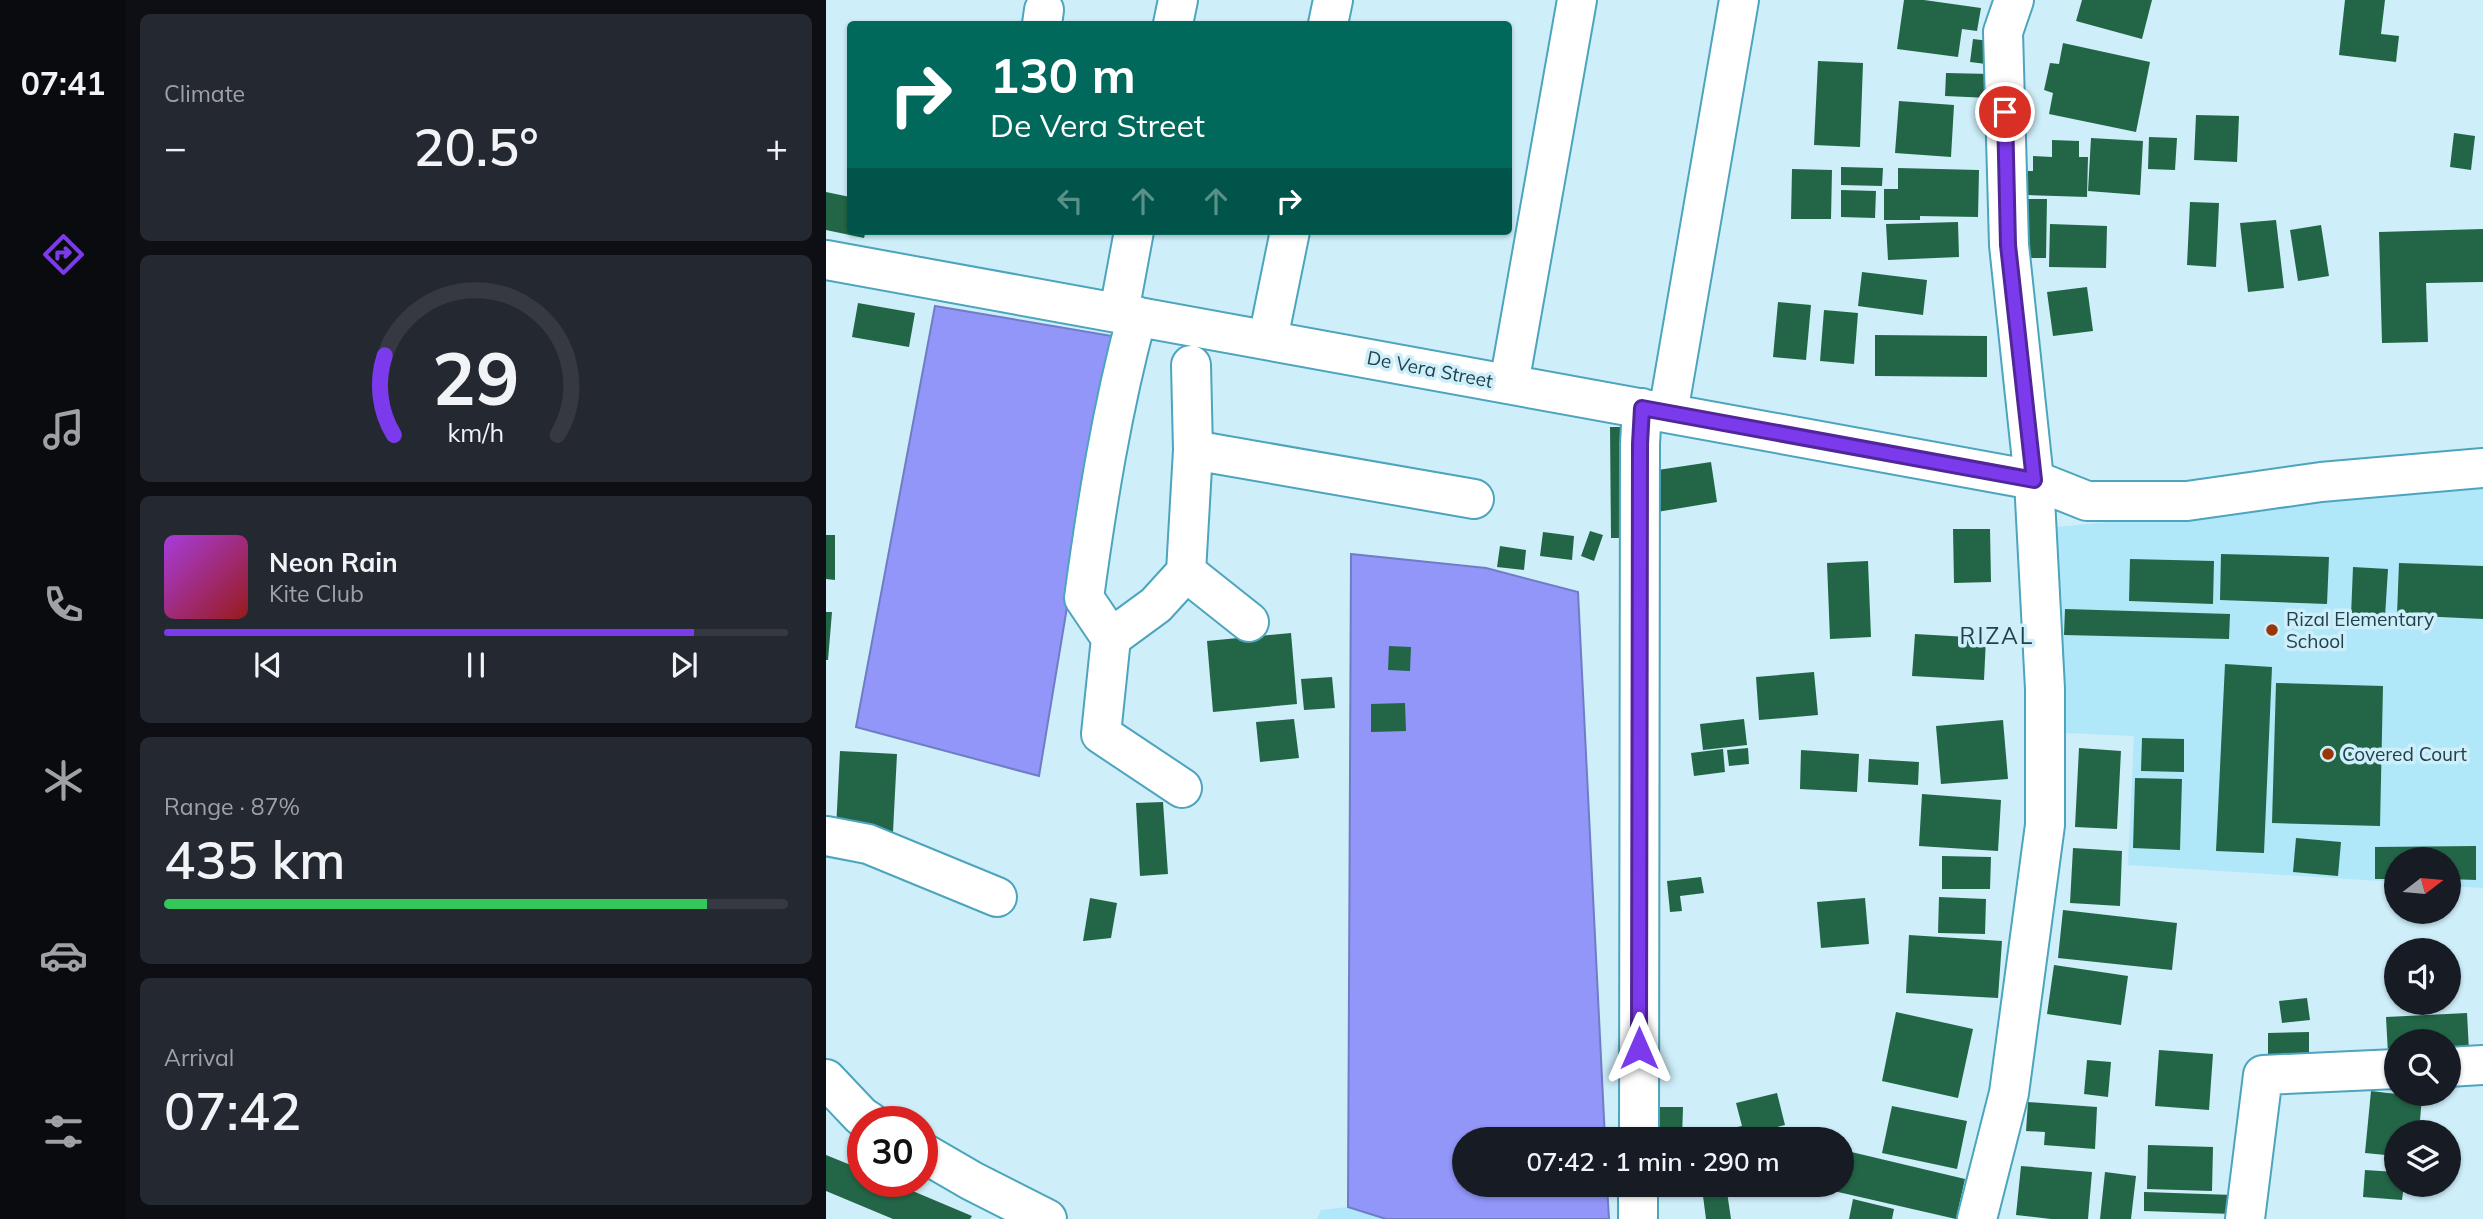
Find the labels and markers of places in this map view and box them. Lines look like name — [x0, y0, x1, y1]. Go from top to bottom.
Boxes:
pin — [1975, 82, 2035, 142]
place label: Rizal Elementary School — [2286, 607, 2434, 653]
marker: Rizal Elementary School — [2264, 622, 2280, 638]
place label: Covered Court — [2342, 742, 2467, 766]
marker: Covered Court — [2320, 746, 2336, 762]

